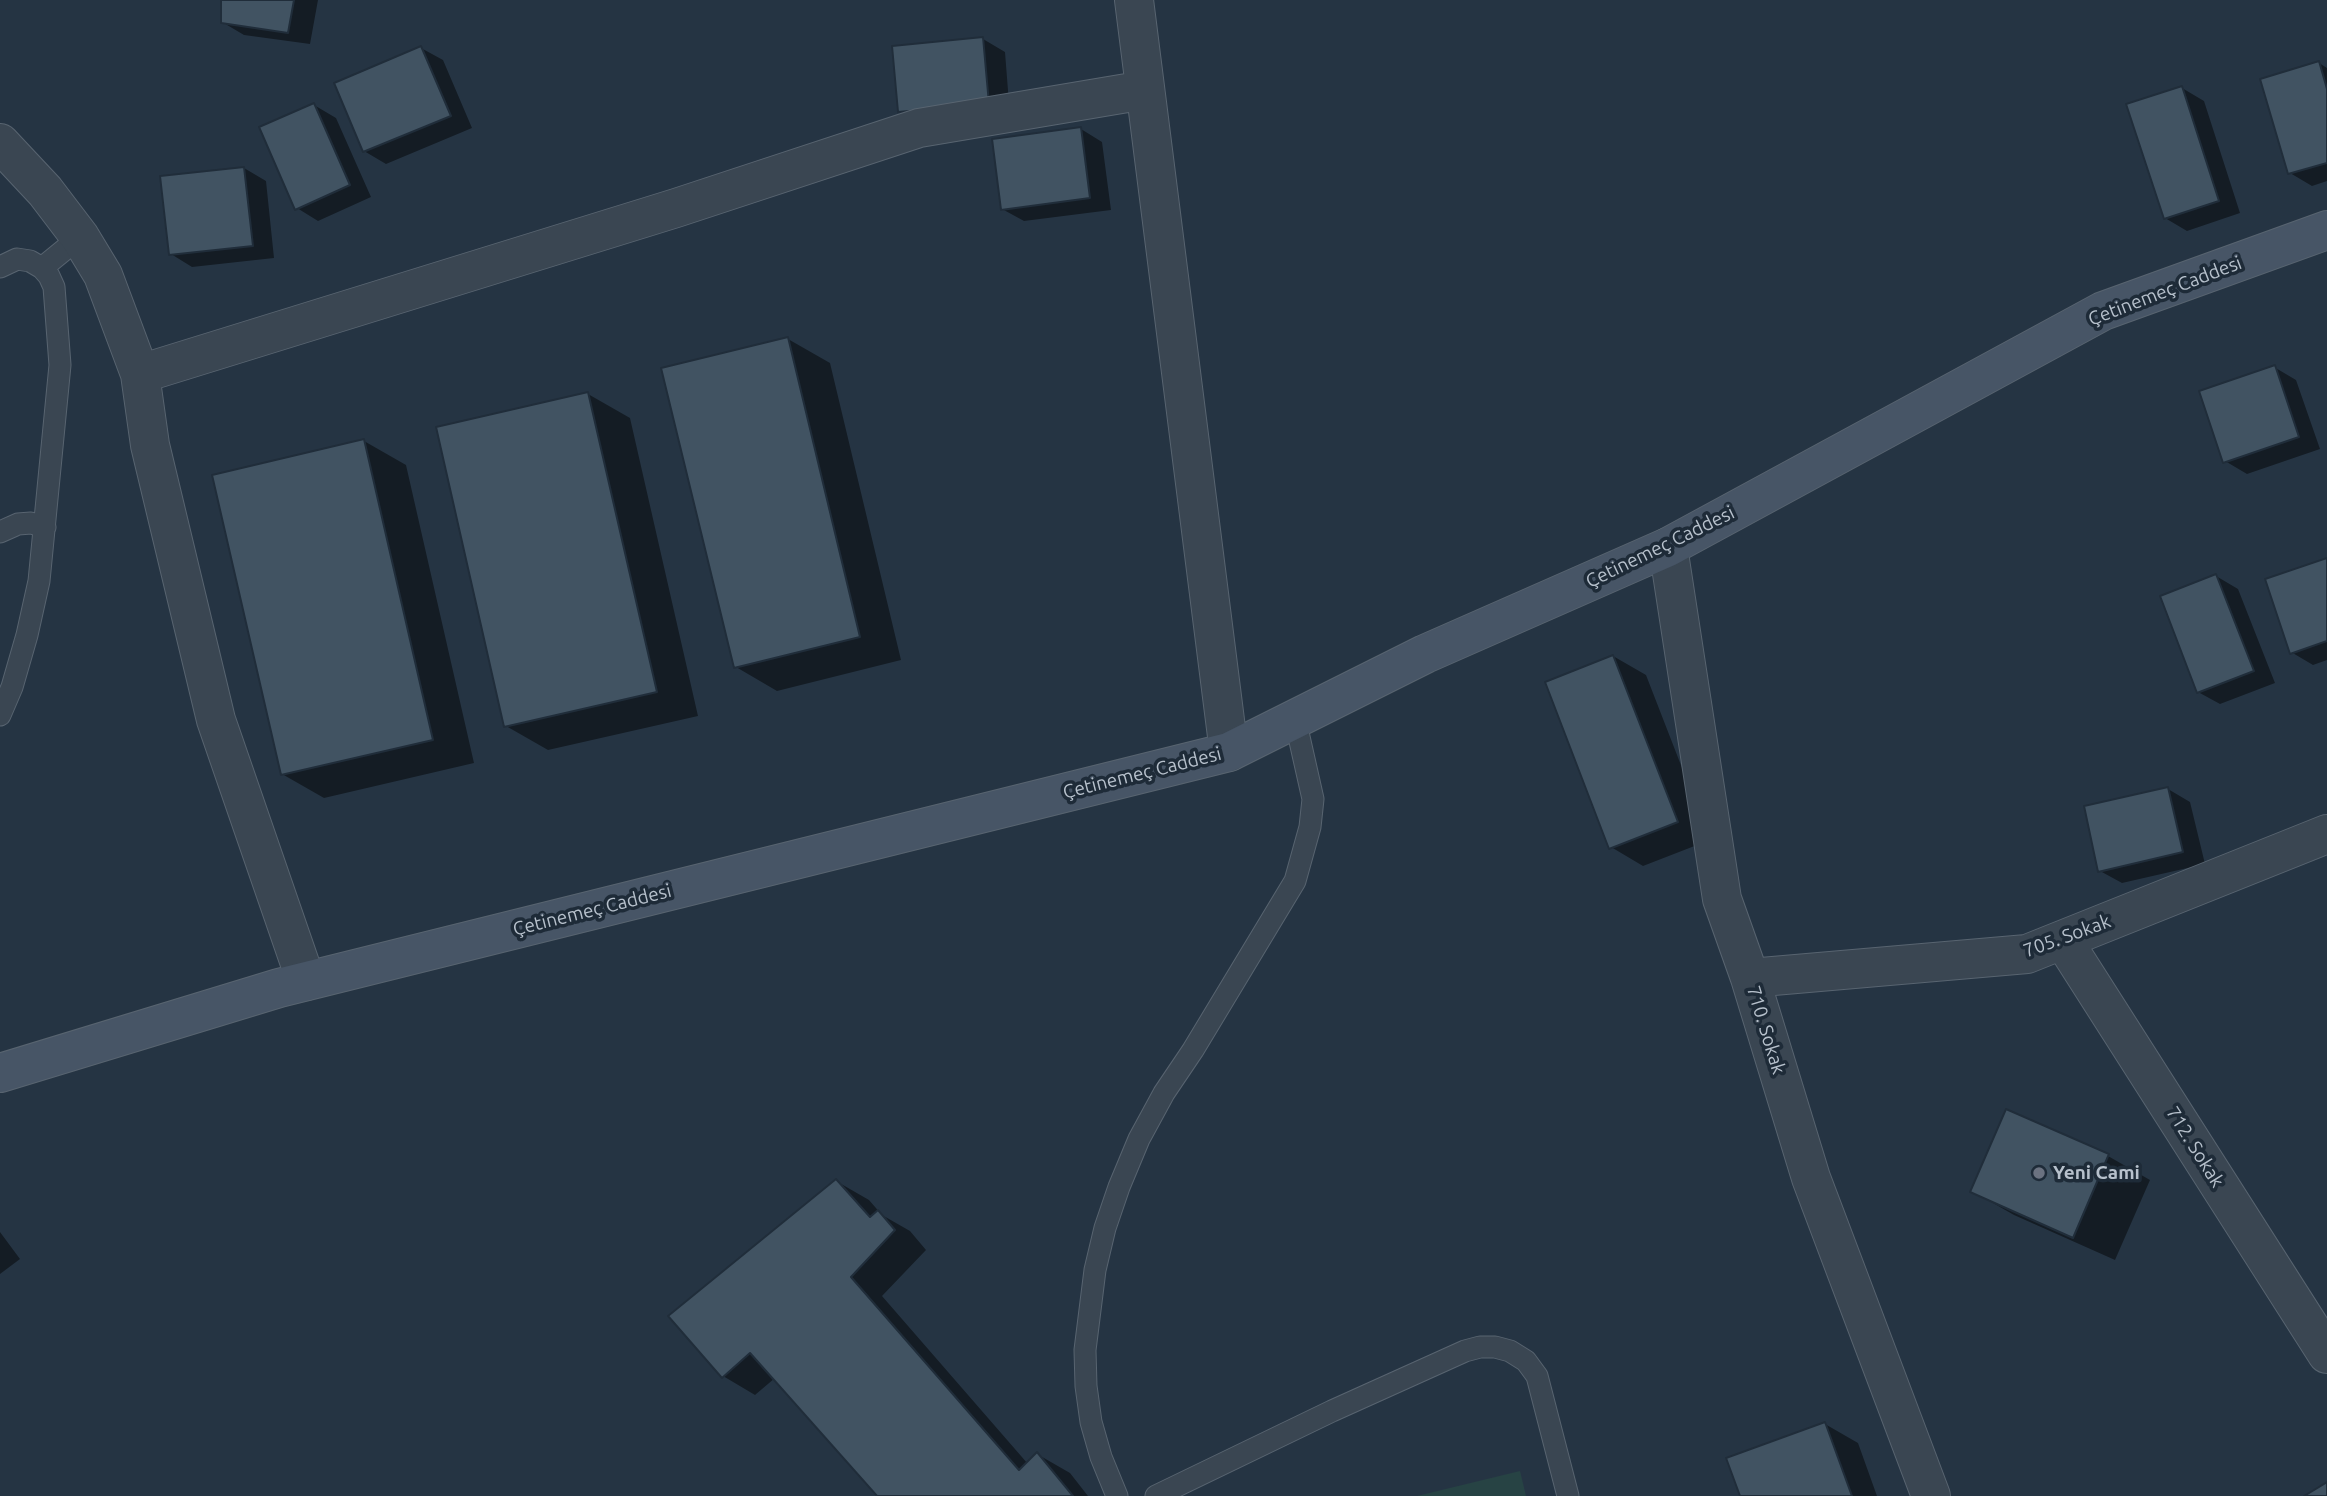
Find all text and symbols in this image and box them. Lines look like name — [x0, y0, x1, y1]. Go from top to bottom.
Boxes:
street label: Çetinemeç Caddesi — [2085, 251, 2245, 331]
street label: Çetinemeç Caddesi — [1582, 501, 1738, 593]
street label: Çetinemeç Caddesi — [1060, 742, 1224, 804]
street label: Çetinemeç Caddesi — [510, 879, 674, 941]
street label: 705. Sokak — [2020, 910, 2114, 962]
street label: 710. Sokak — [1742, 983, 1790, 1077]
street label: 712. Sokak — [2161, 1102, 2229, 1192]
place label: Yeni Cami — [2053, 1162, 2140, 1184]
marker: Yeni Cami — [2031, 1165, 2047, 1181]

